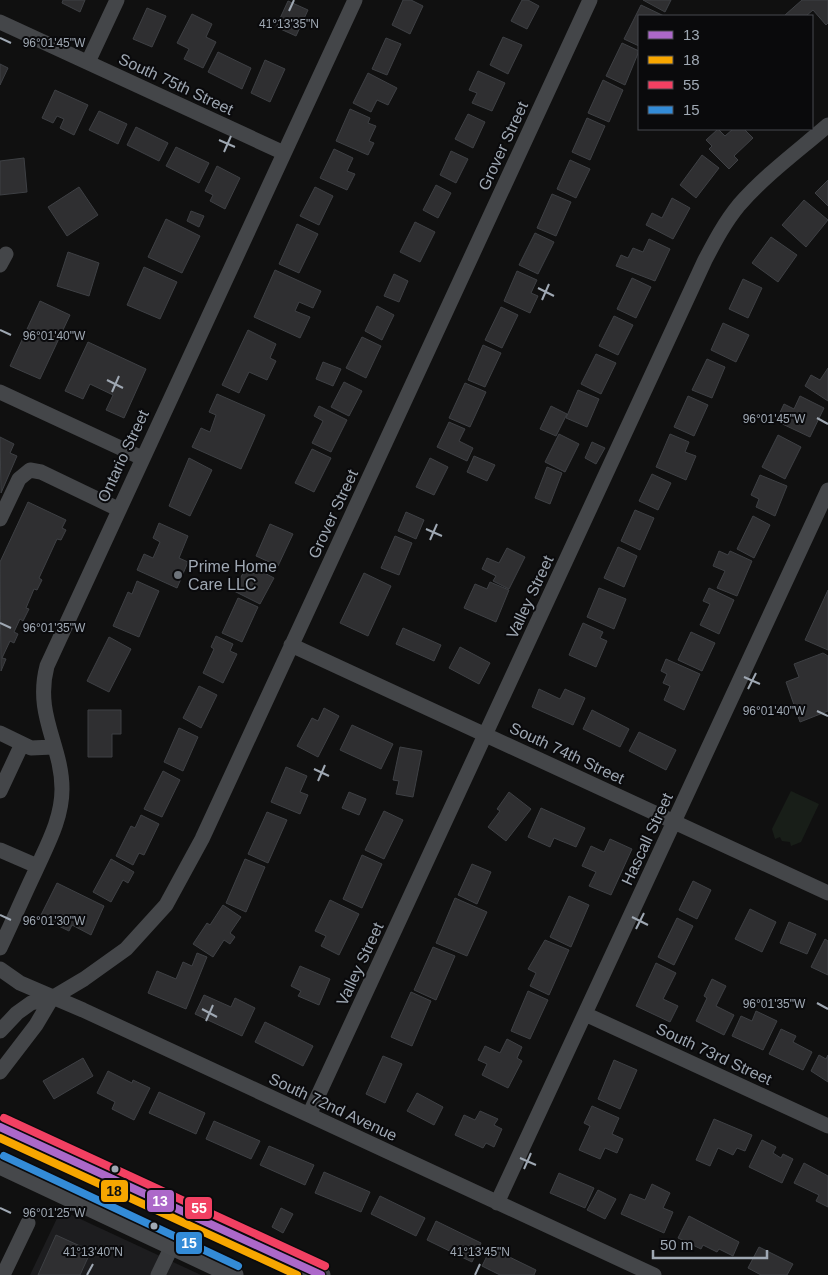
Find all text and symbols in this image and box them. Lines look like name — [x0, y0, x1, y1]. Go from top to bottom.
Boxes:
legend — [638, 15, 813, 130]
text: 41°13'35"N — [259, 17, 319, 31]
text: 13 — [683, 26, 700, 43]
text: 96°01'45"W — [23, 36, 86, 50]
street label: South 75th Street — [116, 50, 237, 118]
text: 18 — [683, 51, 700, 68]
text: 55 — [683, 76, 700, 93]
street label: Grover Street — [475, 98, 531, 193]
text: 15 — [683, 101, 700, 118]
text: 96°01'40"W — [23, 329, 86, 343]
street label: Ontario Street — [94, 407, 152, 505]
text: 96°01'45"W — [743, 412, 806, 426]
street label: Grover Street — [305, 466, 361, 561]
street label: Valley Street — [503, 552, 557, 641]
place label: Prime Home Care LLC — [188, 558, 277, 593]
marker: Prime Home Care LLC — [172, 569, 184, 581]
text: 96°01'35"W — [23, 621, 86, 635]
text: 96°01'40"W — [743, 704, 806, 718]
street label: South 74th Street — [507, 719, 628, 787]
street label: Hascall Street — [618, 790, 676, 888]
text: 96°01'30"W — [23, 914, 86, 928]
street label: Valley Street — [333, 919, 387, 1008]
text: 96°01'35"W — [743, 997, 806, 1011]
street label: South 73rd Street — [654, 1020, 775, 1088]
street label: South 72nd Avenue — [266, 1070, 400, 1144]
unlabelled marker — [110, 1164, 120, 1174]
line badge: 18 — [100, 1179, 129, 1203]
text: 18 — [106, 1183, 122, 1199]
line badge: 13 — [146, 1189, 175, 1213]
text: 13 — [152, 1193, 168, 1209]
line badge: 55 — [184, 1196, 213, 1220]
text: 55 — [191, 1200, 207, 1216]
text: 96°01'25"W — [23, 1206, 86, 1220]
unlabelled marker — [149, 1221, 159, 1231]
scale bar — [653, 1228, 767, 1260]
line badge: 15 — [175, 1231, 203, 1255]
text: 15 — [181, 1235, 197, 1251]
text: 50 m — [660, 1236, 693, 1253]
text: 41°13'40"N — [63, 1245, 123, 1259]
text: 41°13'45"N — [450, 1245, 510, 1259]

